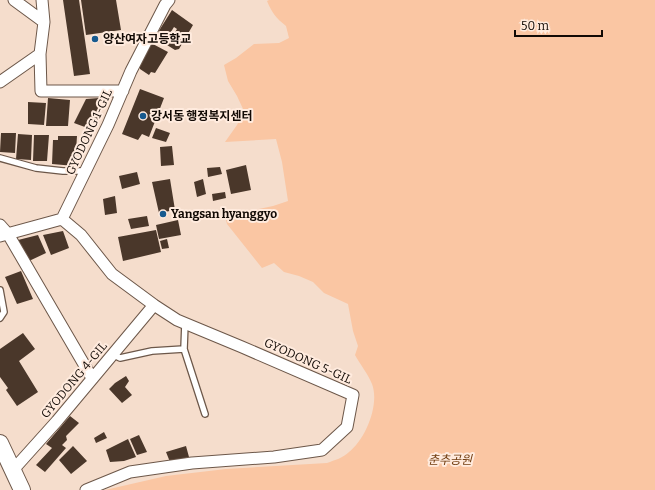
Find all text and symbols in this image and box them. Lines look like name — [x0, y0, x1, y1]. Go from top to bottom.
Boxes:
scale bar — [515, 12, 602, 38]
text: 50 m — [521, 19, 550, 33]
place label: 양산여자고등학교 — [103, 32, 191, 46]
marker: 양산여자고등학교 — [90, 34, 100, 44]
street label: GYODONG 1-GIL — [63, 87, 115, 177]
place label: 강서동 행정복지센터 — [151, 109, 253, 123]
marker: 강서동 행정복지센터 — [138, 111, 148, 121]
place label: Yangsan hyanggyo — [171, 207, 277, 221]
marker: Yangsan hyanggyo — [158, 209, 168, 219]
street label: GYODONG 5-GIL — [262, 335, 354, 387]
street label: GYODONG 4-GIL — [38, 339, 110, 421]
park label: 춘추공원 — [428, 453, 473, 467]

